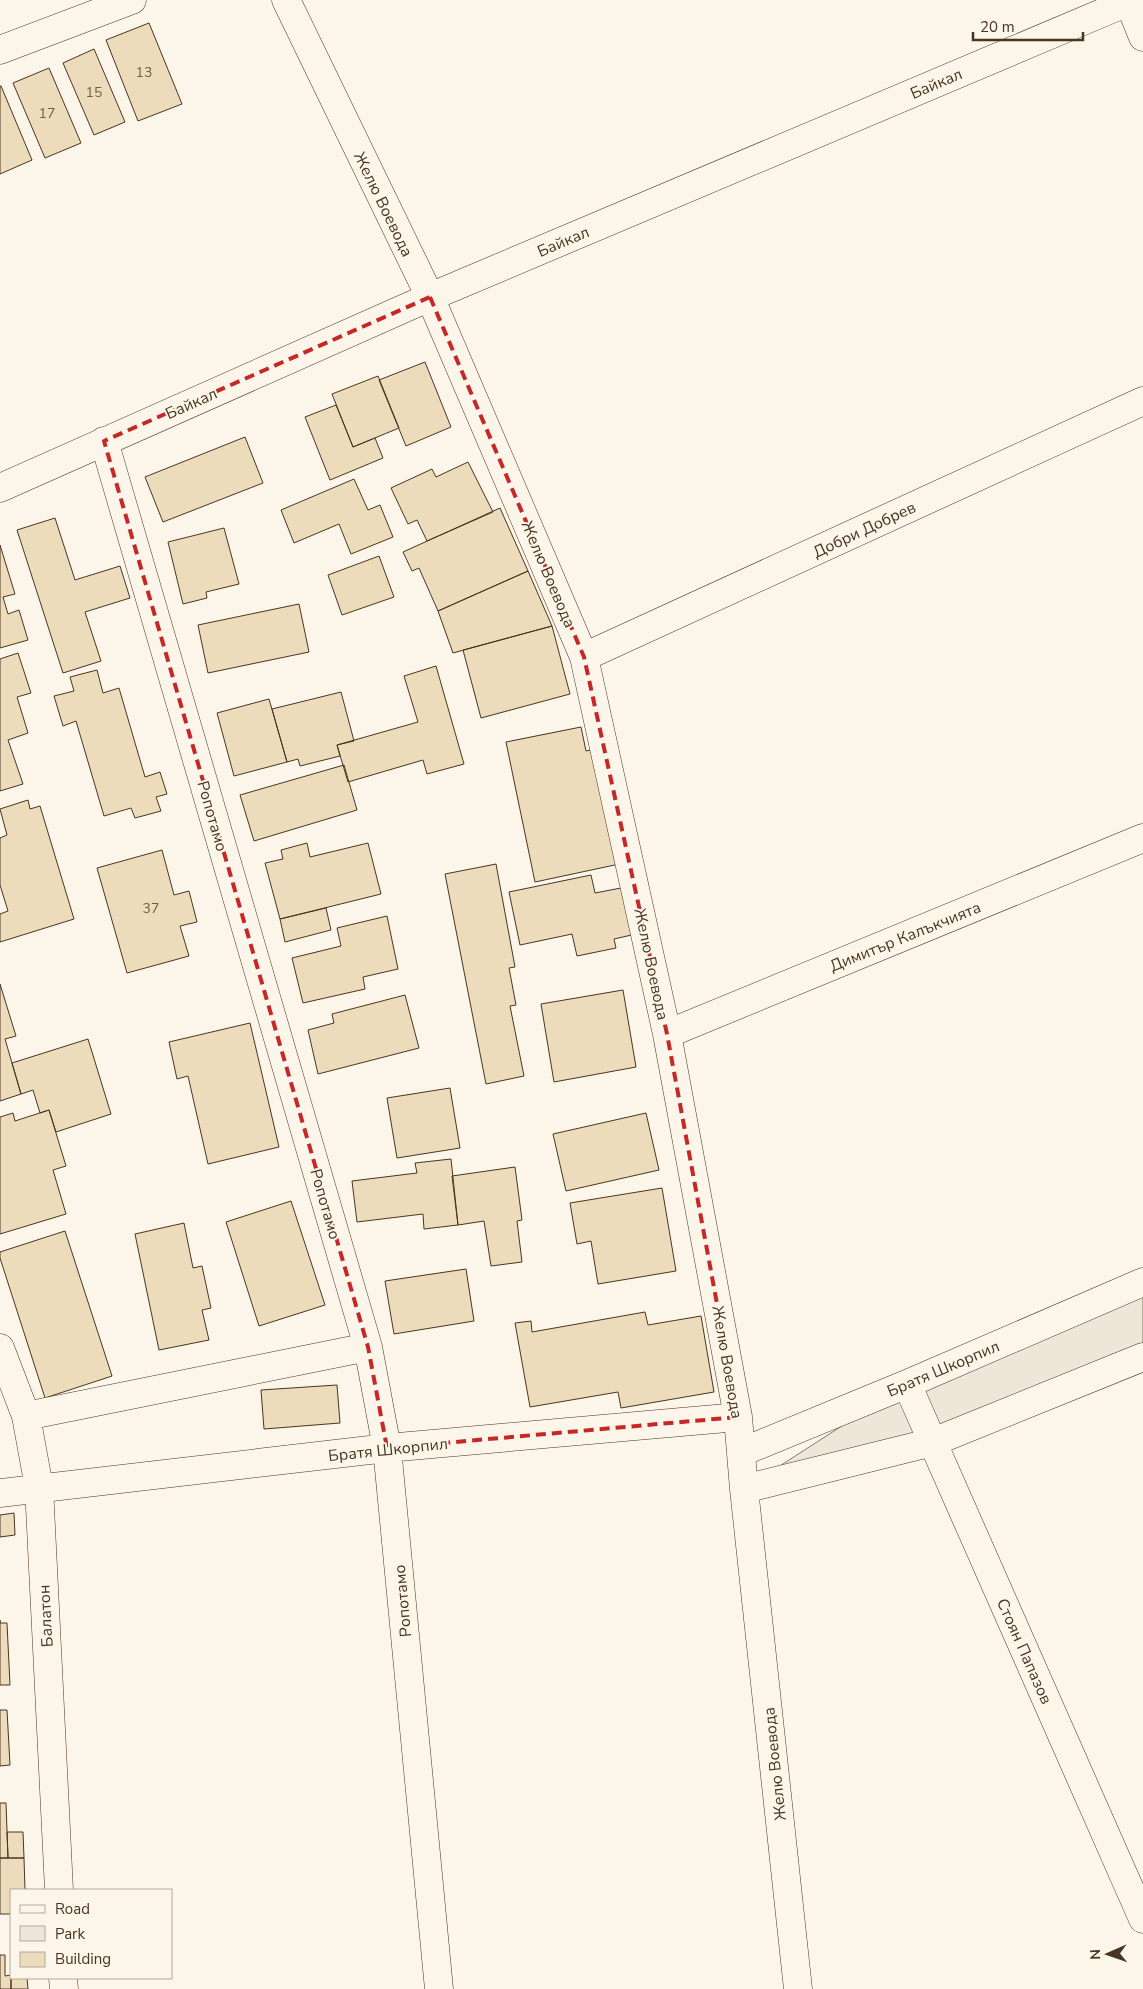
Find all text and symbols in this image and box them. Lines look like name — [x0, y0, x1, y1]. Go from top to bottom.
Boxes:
scale bar — [973, 10, 1083, 42]
text: 20 m — [980, 17, 1015, 37]
house number: 13 — [136, 63, 152, 82]
street label: Байкал — [907, 63, 966, 105]
house number: 15 — [86, 83, 102, 102]
house number: 17 — [39, 104, 55, 123]
street label: Желю Воевода — [348, 148, 418, 261]
street label: Байкал — [534, 221, 593, 263]
street label: Байкал — [162, 383, 221, 425]
street label: Добри Добрев — [809, 496, 920, 563]
street label: Желю Воевода — [516, 518, 580, 631]
street label: Ропотамо — [191, 778, 233, 854]
street label: Димитър Калъкчията — [826, 897, 984, 977]
house number: 37 — [143, 899, 159, 918]
street label: Желю Воевода — [628, 906, 674, 1022]
street label: Ропотамо — [304, 1166, 346, 1242]
street label: Желю Воевода — [706, 1304, 748, 1420]
street label: Братя Шкорпил — [884, 1335, 1003, 1403]
street label: Братя Шкорпил — [327, 1433, 449, 1467]
street label: Ропотамо — [389, 1564, 417, 1638]
street label: Балатон — [33, 1584, 59, 1648]
street label: Стоян Папазов — [991, 1595, 1057, 1708]
street label: Желю Воевода — [758, 1706, 792, 1822]
legend — [10, 1889, 172, 1979]
text: Road — [55, 1899, 90, 1919]
text: Park — [55, 1924, 85, 1944]
north arrow — [1083, 1929, 1133, 1979]
text: Building — [55, 1949, 111, 1969]
text: N — [1086, 1949, 1105, 1960]

